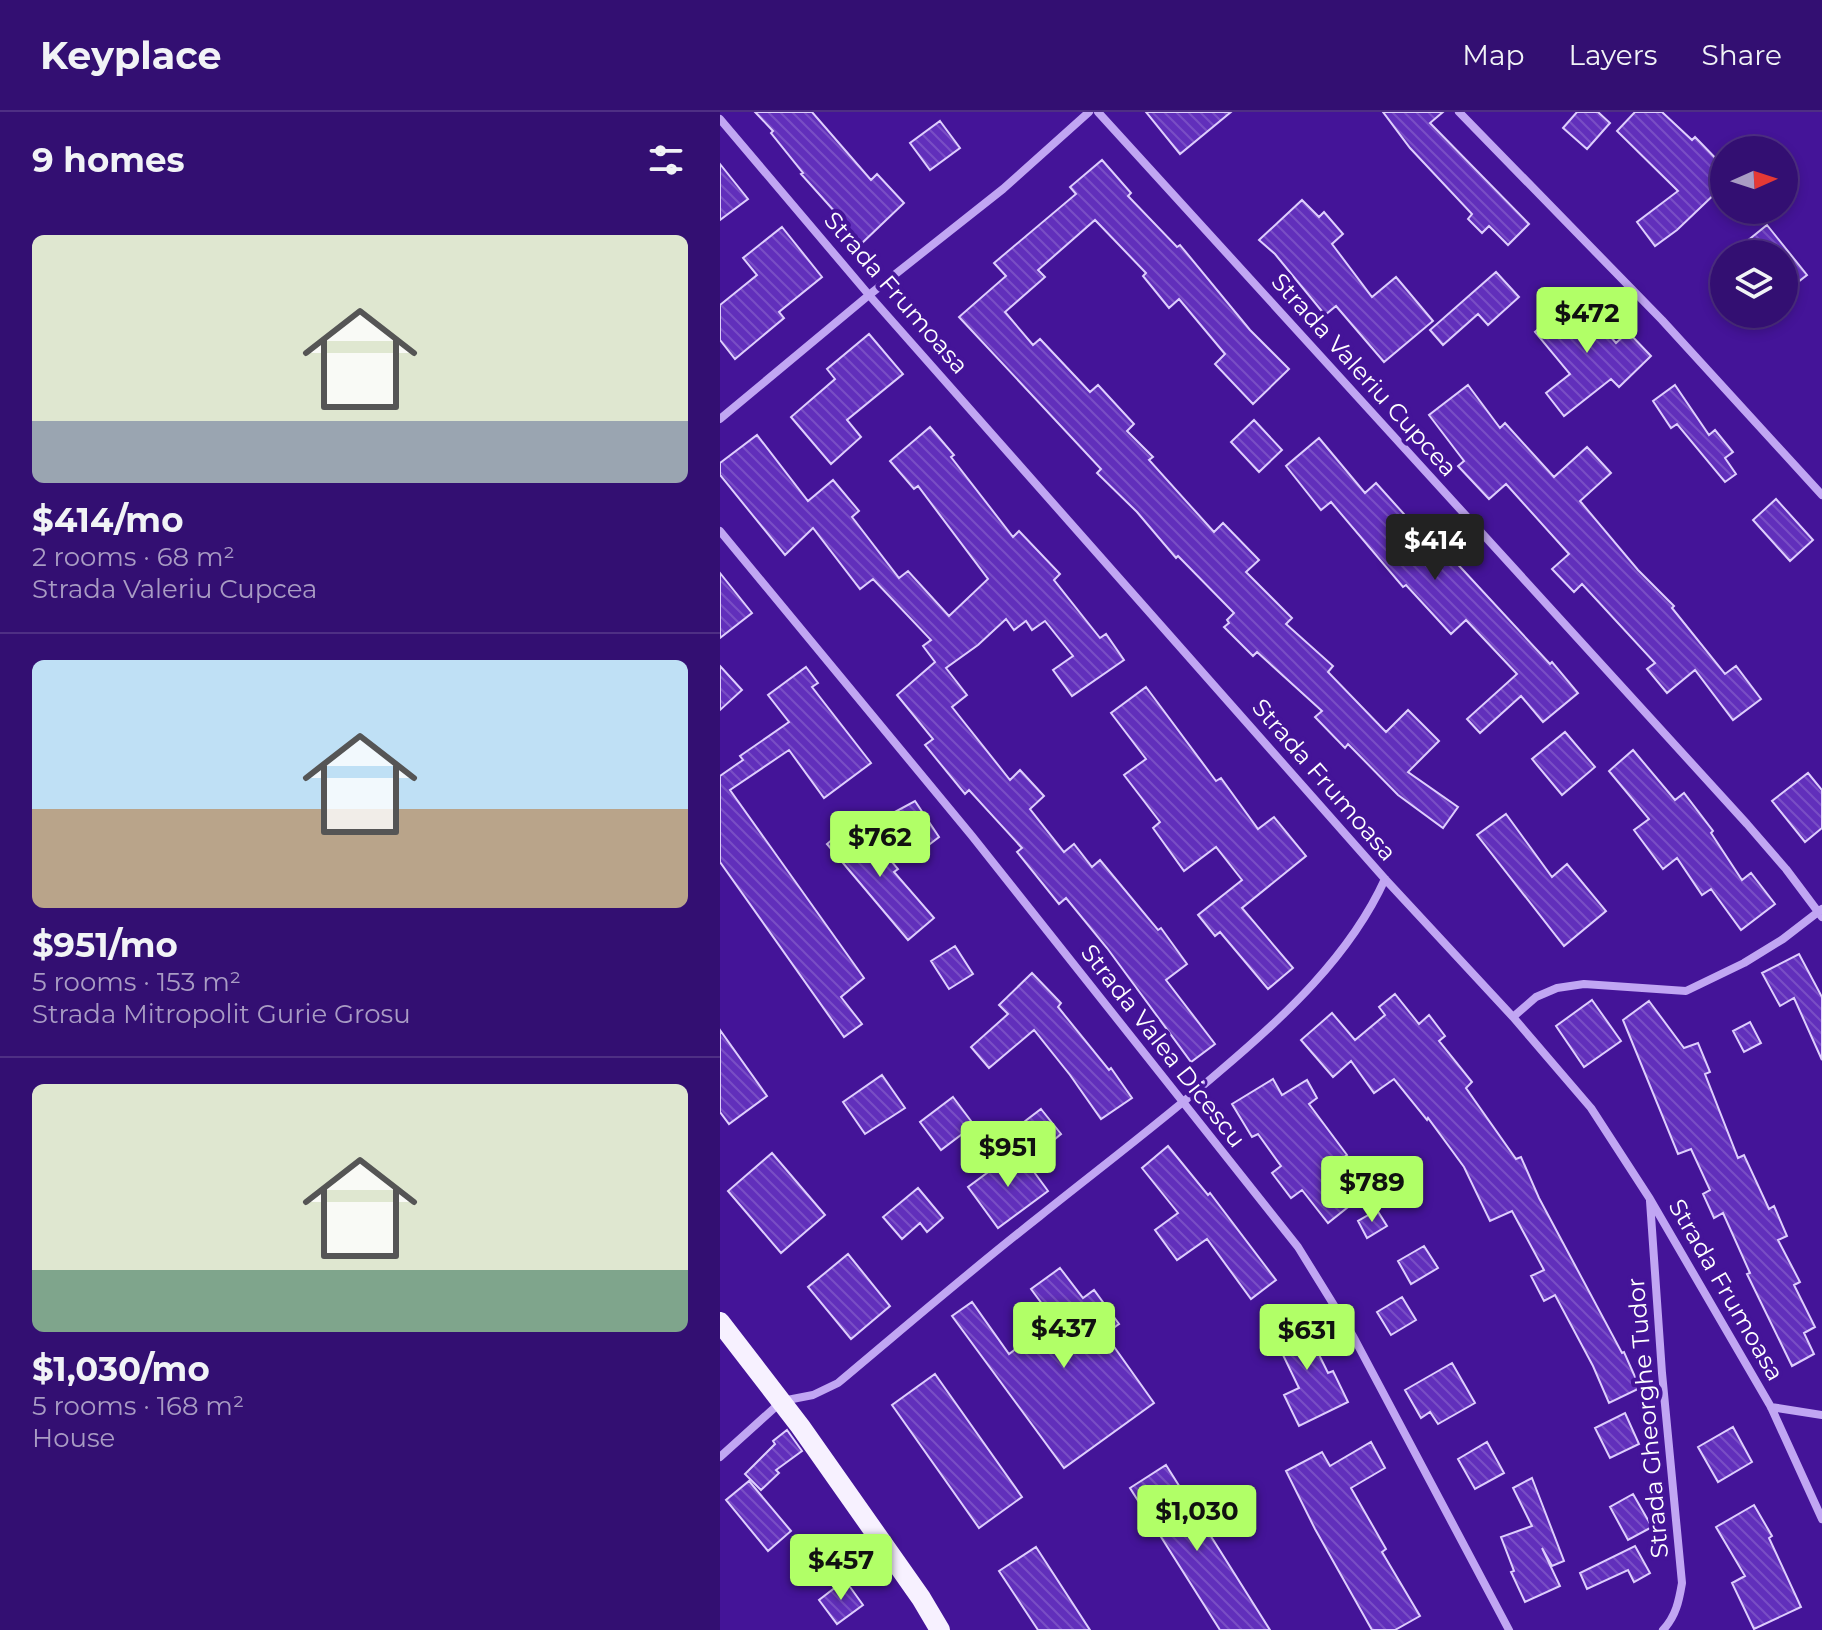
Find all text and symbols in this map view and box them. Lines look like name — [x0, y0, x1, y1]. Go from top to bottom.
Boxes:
text: Keyplace — [40, 32, 221, 79]
text: Map — [1462, 38, 1525, 72]
text: Layers — [1569, 38, 1658, 72]
text: Share — [1702, 38, 1782, 72]
north arrow — [1710, 136, 1798, 224]
map controls — [1710, 136, 1798, 328]
icon: filters — [644, 138, 688, 182]
text: 9 homes — [32, 139, 185, 181]
street label: Strada Frumoasa — [818, 206, 975, 380]
button: layers — [1710, 240, 1798, 328]
street label: Strada Valeriu Cupcea — [1265, 267, 1463, 482]
icon: home — [288, 287, 432, 431]
pin: $472 — [1540, 287, 1634, 355]
text: $472 — [1554, 297, 1620, 329]
text: $414/mo — [32, 499, 183, 541]
pin: $414 — [1388, 514, 1482, 582]
text: $414 — [1404, 524, 1466, 556]
text: 2 rooms · 68 m² — [32, 541, 235, 573]
text: Strada Valeriu Cupcea — [32, 573, 317, 605]
street label: Strada Frumoasa — [1246, 693, 1403, 867]
icon: home — [288, 712, 432, 856]
pin: $762 — [833, 811, 927, 879]
text: $762 — [848, 821, 912, 853]
text: $951/mo — [32, 924, 178, 966]
street label: Strada Valea Dicescu — [1075, 938, 1252, 1153]
text: 5 rooms · 153 m² — [32, 966, 241, 998]
text: Strada Mitropolit Gurie Grosu — [32, 998, 411, 1030]
pin: $951 — [961, 1121, 1055, 1189]
text: $951 — [979, 1131, 1037, 1163]
icon: home — [288, 1136, 432, 1280]
pin: $789 — [1325, 1156, 1419, 1224]
text: $789 — [1339, 1166, 1405, 1198]
street label: Strada Frumoasa — [1663, 1194, 1790, 1386]
street label: Strada Gheorghe Tudor — [1621, 1276, 1674, 1560]
pin: $437 — [1017, 1302, 1111, 1370]
pin: $631 — [1260, 1304, 1354, 1372]
text: $437 — [1031, 1312, 1097, 1344]
text: $631 — [1278, 1314, 1336, 1346]
text: $1,030/mo — [32, 1348, 210, 1390]
text: 5 rooms · 168 m² — [32, 1390, 244, 1422]
text: House — [32, 1422, 115, 1454]
pin: $1,030 — [1132, 1485, 1262, 1553]
text: $1,030 — [1155, 1495, 1239, 1527]
pin: $457 — [794, 1534, 888, 1602]
text: $457 — [808, 1544, 874, 1576]

